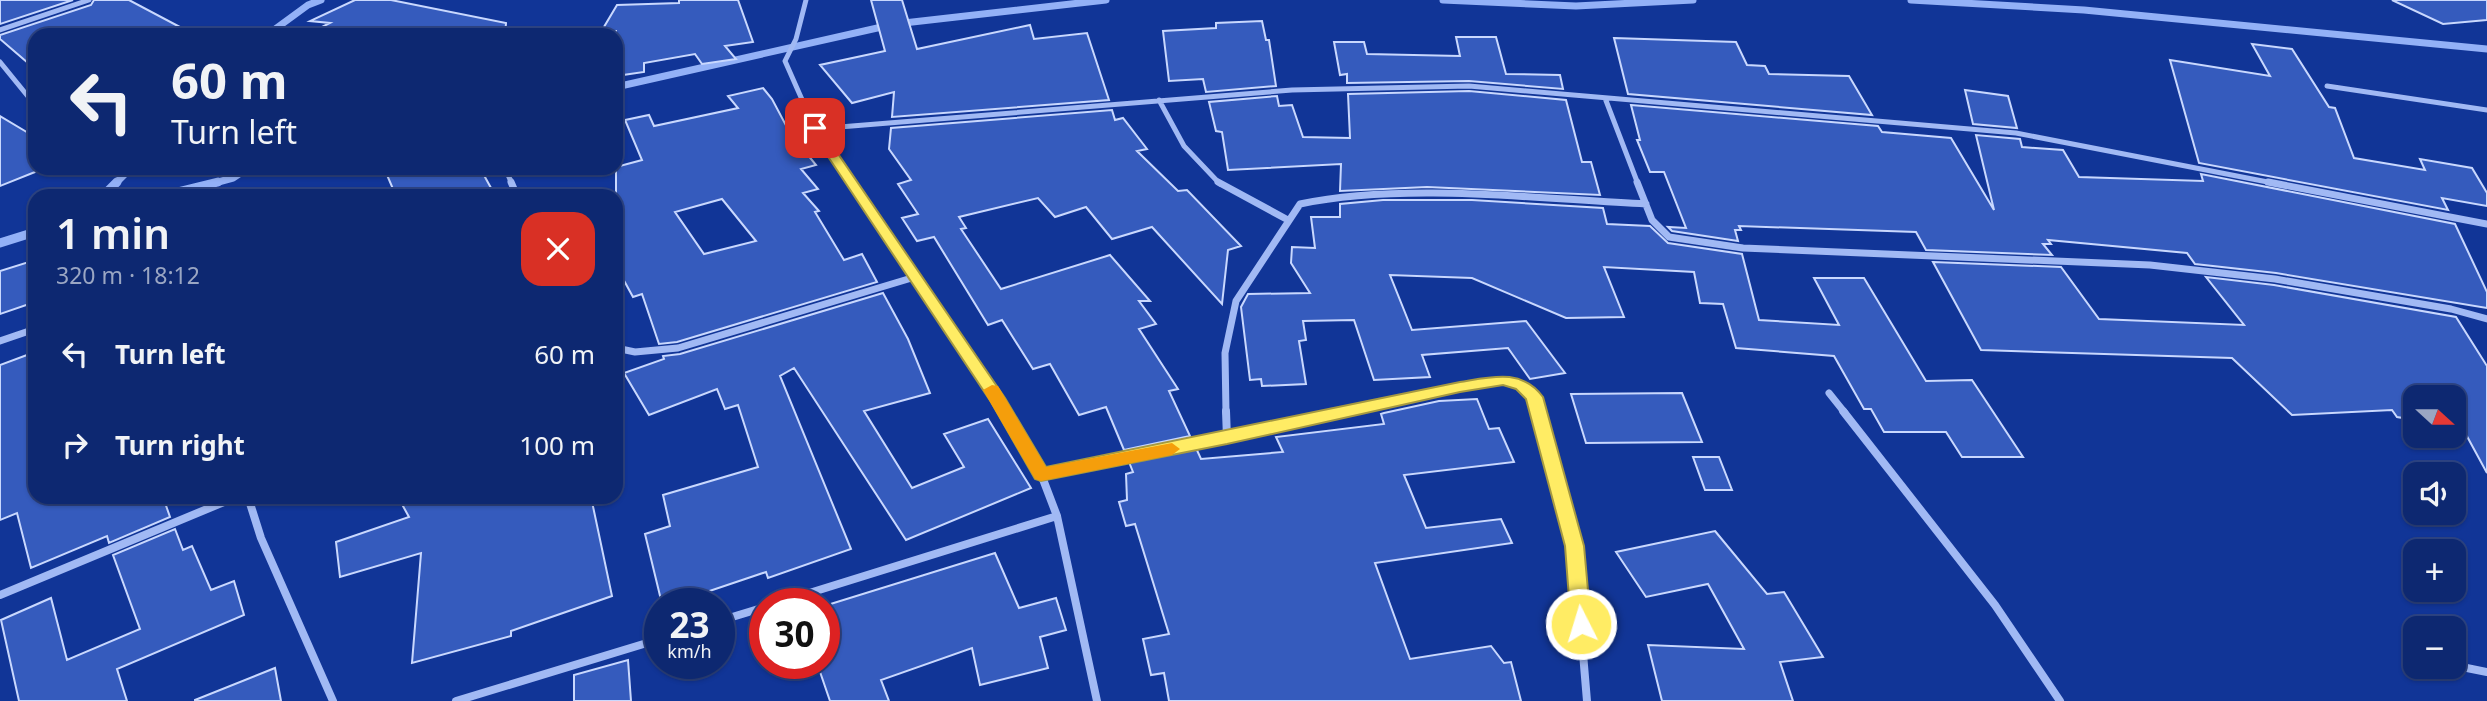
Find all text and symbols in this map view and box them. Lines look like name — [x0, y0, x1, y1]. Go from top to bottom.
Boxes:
text: 60 m — [171, 47, 288, 113]
icon: left — [56, 56, 147, 147]
pin — [785, 98, 845, 158]
icon: arrive — [796, 109, 834, 147]
text: Turn left — [171, 110, 297, 153]
text: 1 min — [56, 204, 170, 261]
button: close — [521, 212, 595, 286]
text: 320 m · 18:12 — [56, 259, 200, 291]
icon: left — [56, 335, 94, 373]
text: Turn left — [115, 336, 226, 372]
text: 60 m — [534, 336, 595, 372]
north arrow — [2403, 385, 2466, 448]
map controls — [2403, 385, 2466, 679]
icon: right — [56, 426, 94, 464]
text: Turn right — [115, 427, 245, 463]
text: 100 m — [519, 427, 595, 463]
button: sound — [2403, 462, 2466, 525]
button: + — [2403, 539, 2466, 602]
position arrow — [1544, 587, 1618, 661]
speed limit sign: 30 — [749, 588, 840, 679]
text: 23 — [669, 601, 710, 648]
button: − — [2403, 616, 2466, 679]
text: km/h — [667, 639, 712, 663]

